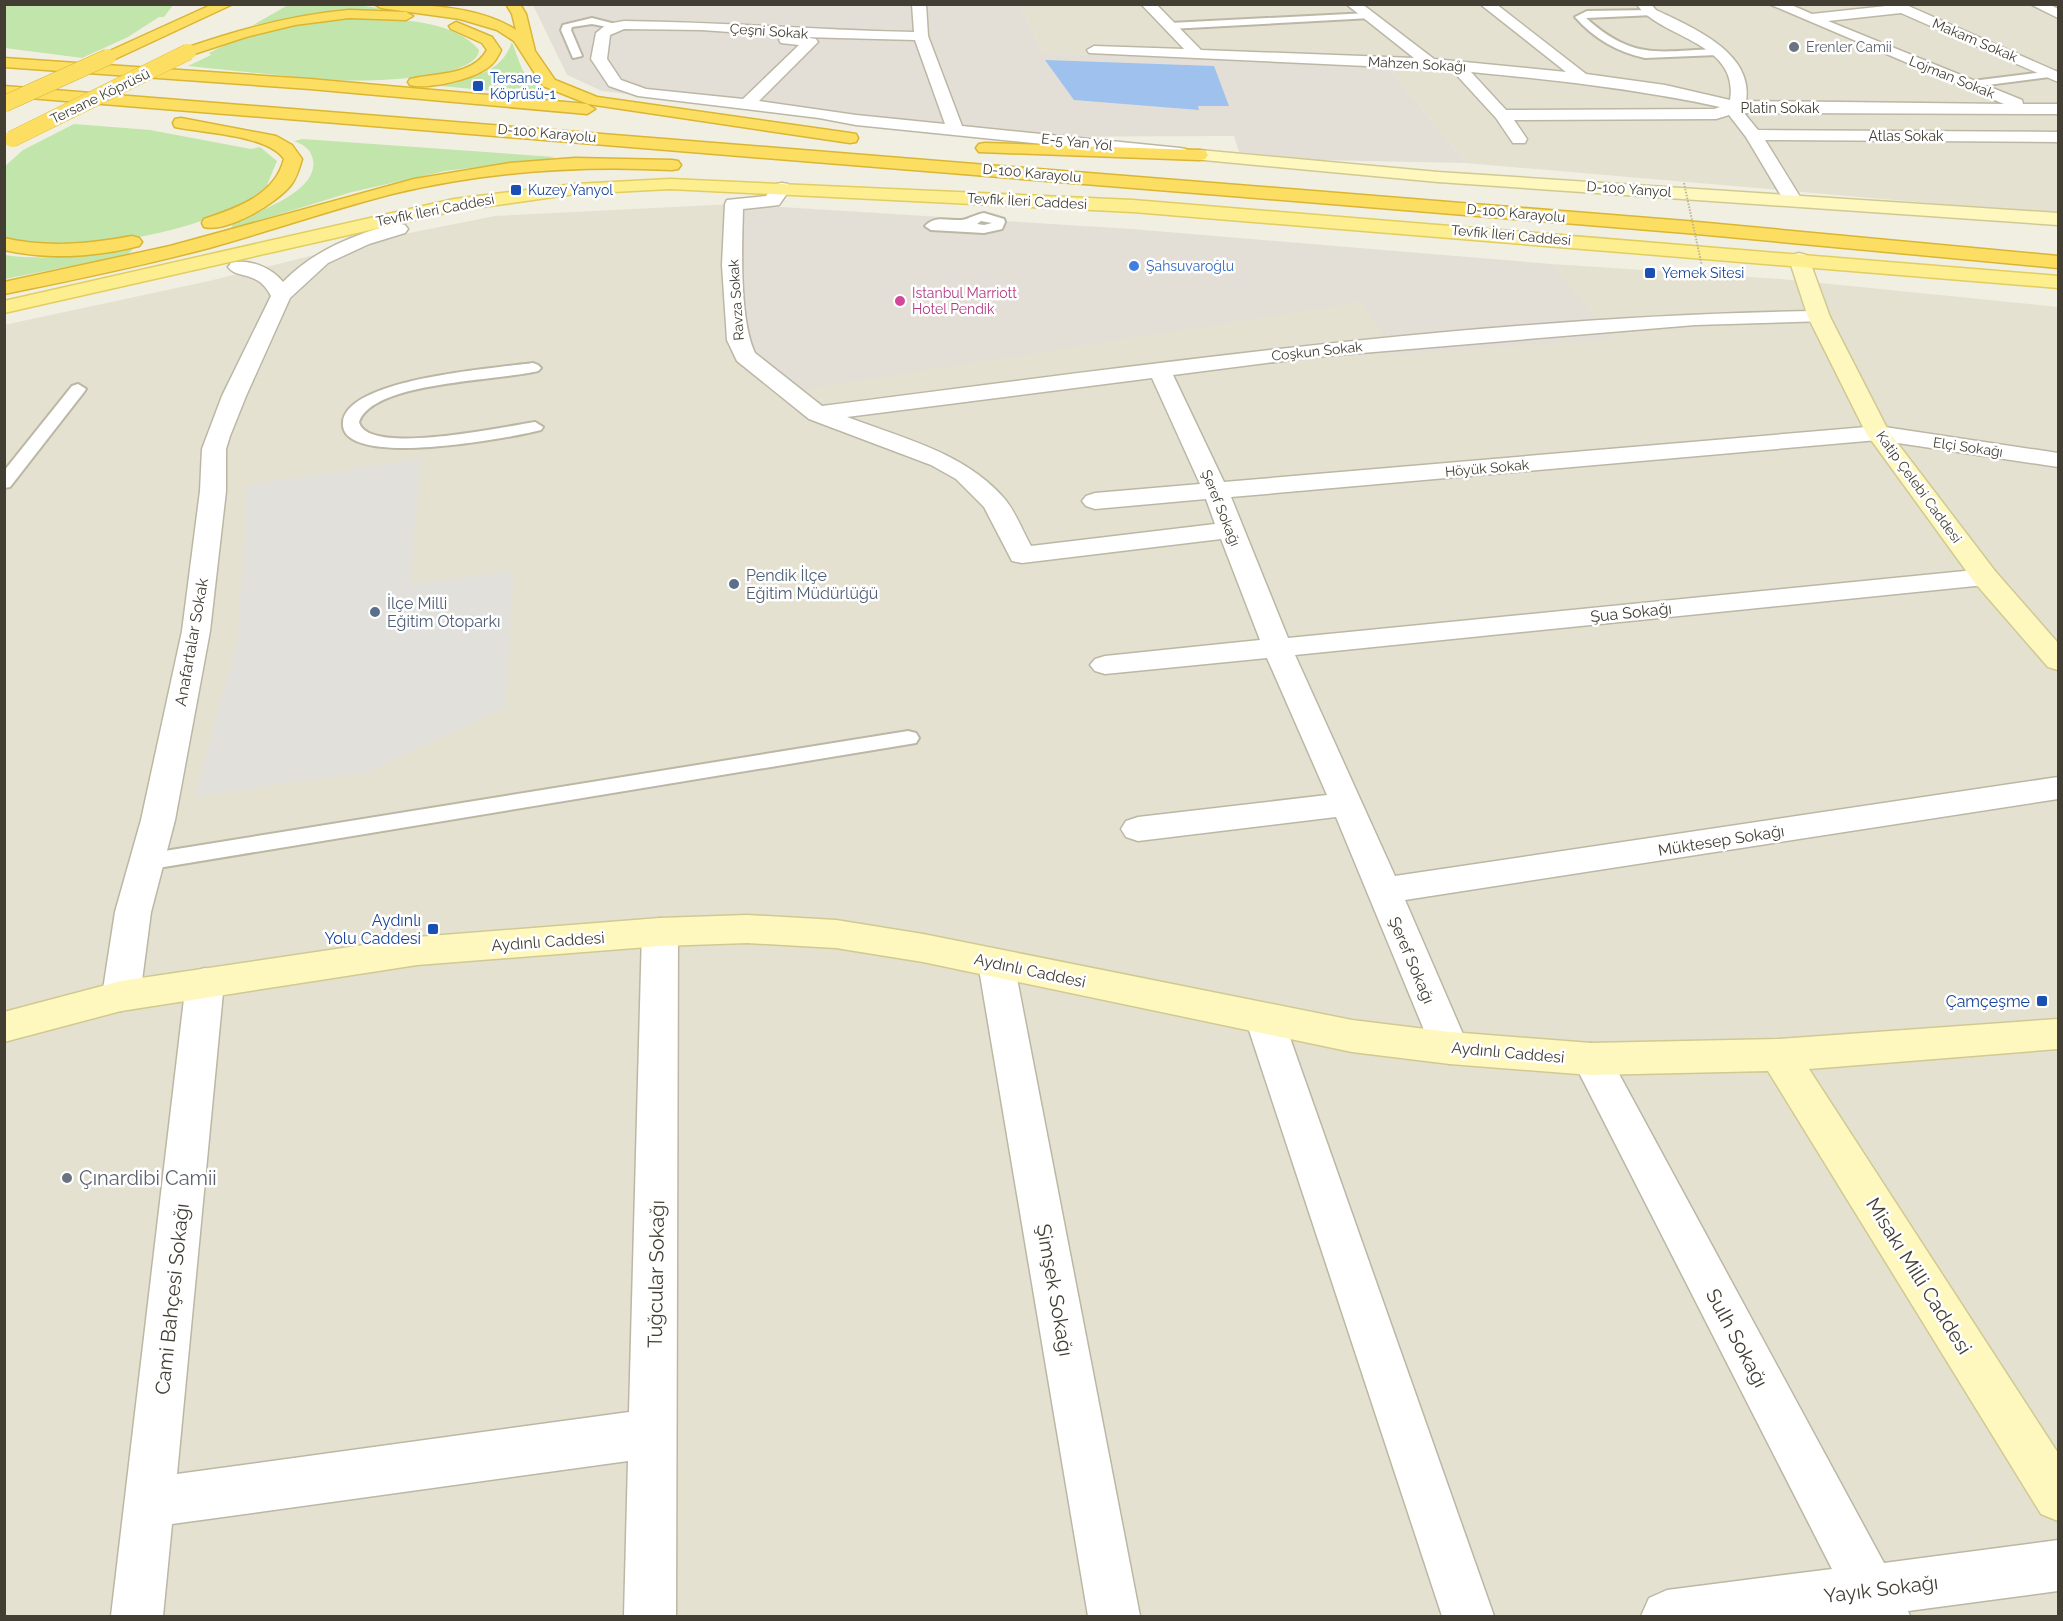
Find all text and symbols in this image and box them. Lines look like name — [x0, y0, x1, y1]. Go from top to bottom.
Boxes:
street label: Makam Sokak — [1930, 15, 2020, 65]
street label: Çeşni Sokak — [729, 20, 809, 42]
place label: Erenler Camii — [1806, 39, 1892, 55]
marker: Erenler Camii — [1787, 40, 1801, 54]
street label: Mahzen Sokağı — [1368, 53, 1466, 75]
street label: Lojman Sokak — [1907, 53, 1998, 102]
street label: Tersane Köprüsü — [48, 65, 152, 127]
place label: Tersane Köprüsü-1 — [490, 70, 556, 102]
marker: Tersane Köprüsü-1 — [471, 79, 485, 93]
street label: Platin Sokak — [1741, 100, 1820, 116]
street label: D-100 Karayolu — [497, 121, 597, 145]
street label: Atlas Sokak — [1869, 128, 1944, 144]
street label: E-5 Yan Yol — [1040, 130, 1114, 154]
street label: D-100 Karayolu — [982, 161, 1082, 185]
street label: D-100 Yanyol — [1586, 178, 1672, 200]
place label: Kuzey Yanyol — [528, 182, 613, 198]
marker: Kuzey Yanyol — [509, 183, 523, 197]
street label: Tevfik İleri Caddesi — [967, 188, 1088, 212]
street label: Tevfik İleri Caddesi — [374, 189, 496, 229]
street label: D-100 Karayolu — [1466, 201, 1566, 225]
street label: Tevfik İleri Caddesi — [1450, 220, 1572, 248]
street label: Ravza Sokak — [725, 258, 747, 341]
place label: Şahsuvaroğlu — [1146, 258, 1234, 274]
marker: Şahsuvaroğlu — [1127, 259, 1141, 273]
place label: Yemek Sitesi — [1662, 265, 1744, 281]
marker: Yemek Sitesi — [1643, 266, 1657, 280]
place label: Istanbul Marriott Hotel Pendik — [912, 285, 1017, 317]
marker: Istanbul Marriott Hotel Pendik — [893, 294, 907, 308]
street label: Coşkun Sokak — [1271, 338, 1364, 364]
street label: Katip Çelebi Caddesi — [1873, 428, 1965, 546]
street label: Elçi Sokağı — [1932, 434, 2004, 460]
street label: Höyük Sokak — [1444, 456, 1530, 480]
street label: Şeref Sokağı — [1198, 467, 1244, 549]
place label: Pendik İlçe Eğitim Müdürlüğü — [746, 565, 878, 603]
street label: Anafartalar Sokak — [171, 576, 212, 708]
marker: Pendik İlçe Eğitim Müdürlüğü — [727, 577, 741, 591]
place label: İlçe Milli Eğitim Otoparkı — [387, 593, 500, 631]
street label: Şua Sokağı — [1589, 599, 1673, 626]
marker: İlçe Milli Eğitim Otoparkı — [368, 605, 382, 619]
street label: Müktesep Sokağı — [1657, 821, 1786, 860]
place label: Aydınlı Yolu Caddesi — [324, 911, 421, 948]
street label: Şeref Sokağı — [1385, 914, 1438, 1007]
marker: Aydınlı Yolu Caddesi — [426, 922, 440, 936]
street label: Aydınlı Caddesi — [491, 928, 605, 955]
street label: Aydınlı Caddesi — [972, 949, 1087, 992]
place label: Çamçeşme — [1946, 992, 2030, 1011]
marker: Çamçeşme — [2035, 994, 2049, 1008]
street label: Aydınlı Caddesi — [1451, 1038, 1565, 1067]
place label: Çınardibi Camii — [79, 1166, 217, 1190]
marker: Çınardibi Camii — [60, 1171, 74, 1185]
street label: Misakı Milli Caddesi — [1861, 1193, 1977, 1359]
street label: Tuğcular Sokağı — [643, 1200, 669, 1348]
street label: Cami Bahçesi Sokağı — [150, 1202, 194, 1396]
street label: Şimşek Sokağı — [1032, 1222, 1078, 1358]
street label: Sulh Sokağı — [1701, 1284, 1773, 1392]
street label: Yayık Sokağı — [1823, 1570, 1939, 1608]

